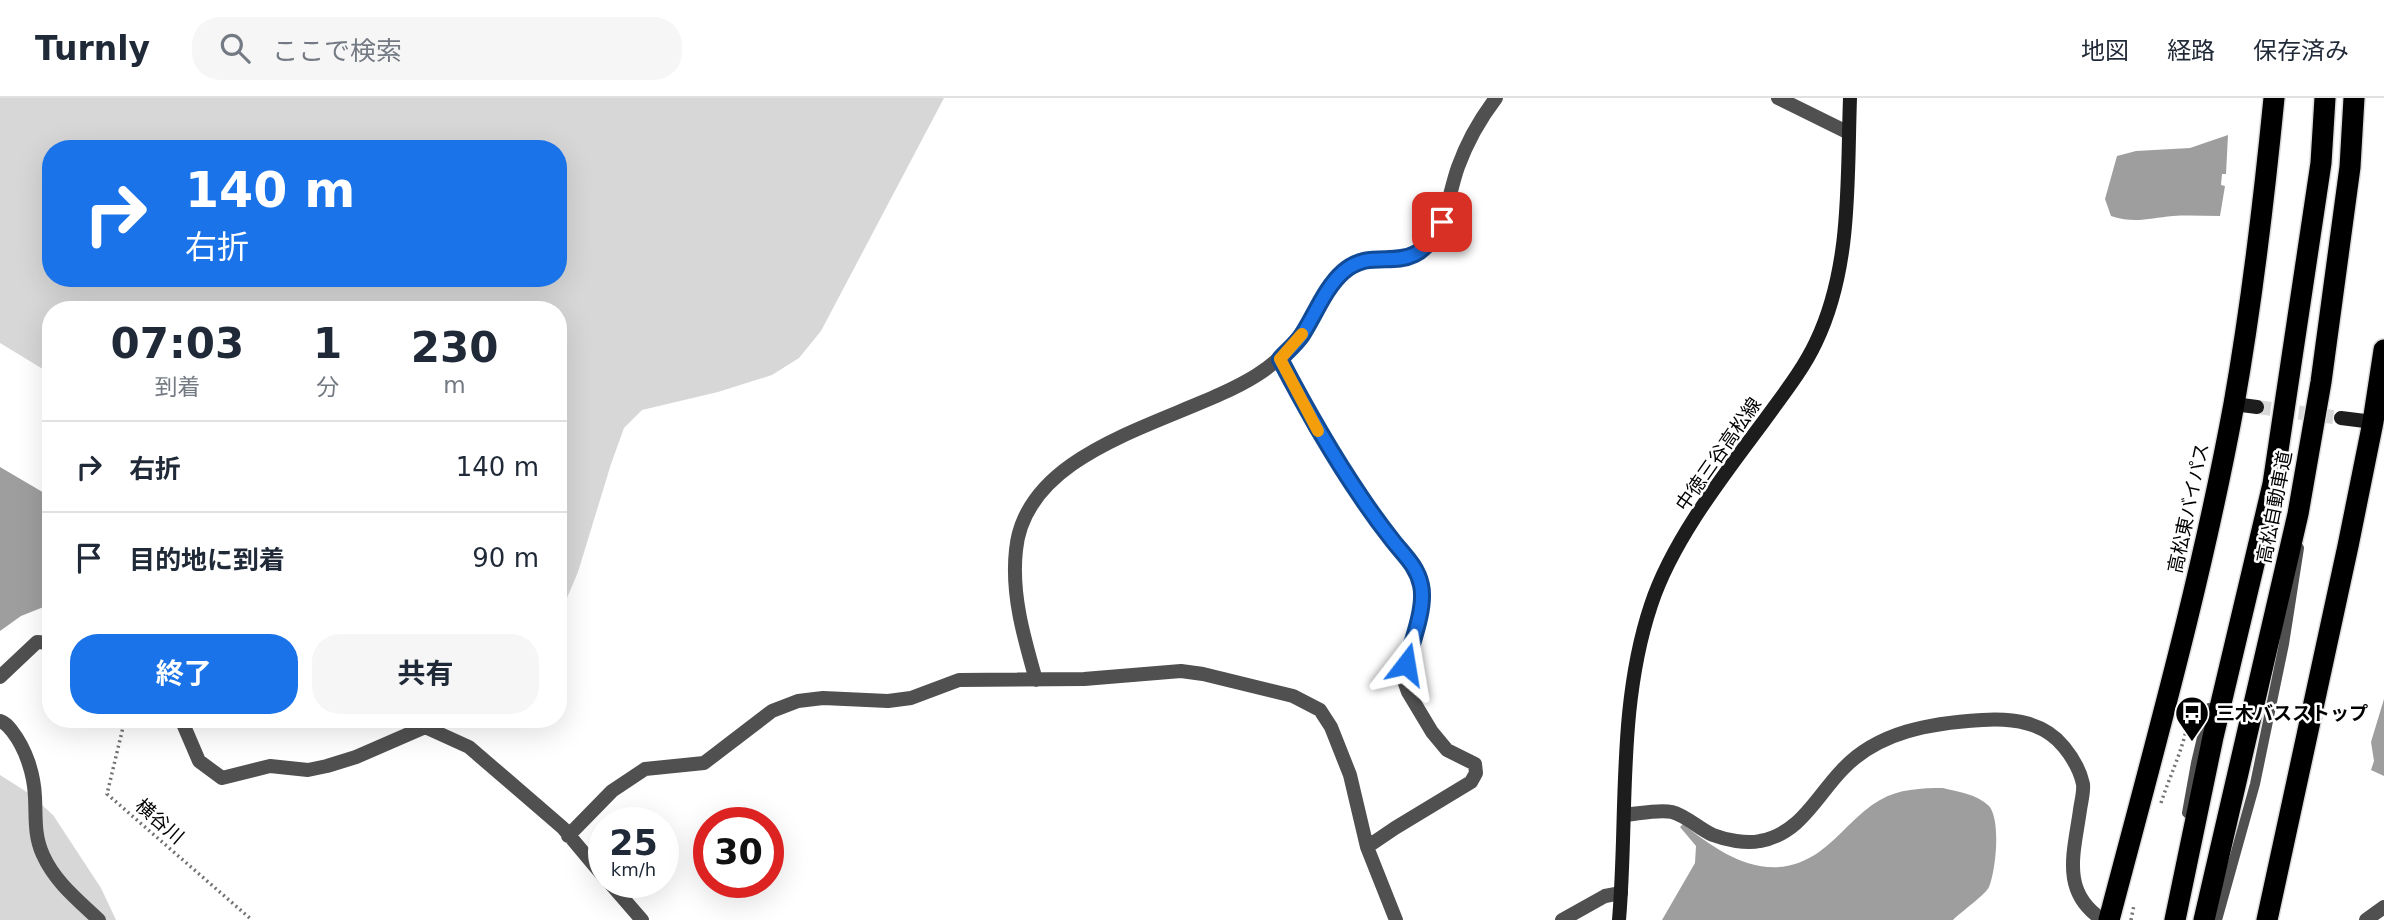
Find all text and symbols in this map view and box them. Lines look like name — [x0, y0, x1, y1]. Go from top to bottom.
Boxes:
search box — [192, 17, 682, 80]
text: Turnly — [35, 29, 150, 68]
icon: search — [216, 29, 254, 67]
text: ここで検索 — [272, 36, 402, 66]
text: 地図 — [2081, 37, 2129, 65]
text: 経路 — [2167, 37, 2215, 65]
text: 保存済み — [2253, 37, 2349, 65]
text: 140 m — [185, 162, 355, 219]
icon: right — [70, 168, 161, 259]
pin — [1412, 192, 1472, 252]
icon: arrive — [1423, 203, 1461, 241]
text: 右折 — [185, 228, 249, 266]
text: 07:03 — [111, 319, 244, 368]
text: 1 — [313, 319, 342, 368]
text: 230 — [411, 323, 498, 372]
text: m — [443, 372, 466, 398]
text: 到着 — [154, 374, 200, 400]
text: 分 — [316, 374, 339, 400]
street label: 中徳三谷高松線 — [1671, 393, 1765, 515]
street label: 高松東バイパス — [2163, 441, 2213, 575]
icon: right — [70, 448, 108, 486]
street label: 高松自動車道 — [2252, 449, 2296, 565]
text: 140 m — [456, 452, 539, 482]
text: 右折 — [129, 454, 181, 484]
icon: arrive — [70, 539, 108, 577]
text: 90 m — [472, 543, 539, 573]
text: 目的地に到着 — [129, 545, 285, 575]
position arrow — [1369, 627, 1443, 701]
button: 終了 — [70, 634, 298, 714]
button: 共有 — [312, 634, 539, 714]
bus stop icon: 三木バスストップ — [2173, 694, 2211, 743]
place label: 三木バスストップ — [2216, 702, 2368, 724]
street label: 横谷川 — [131, 794, 189, 848]
speed limit sign: 30 — [693, 807, 784, 898]
text: 25 — [609, 823, 658, 863]
text: km/h — [611, 859, 656, 880]

